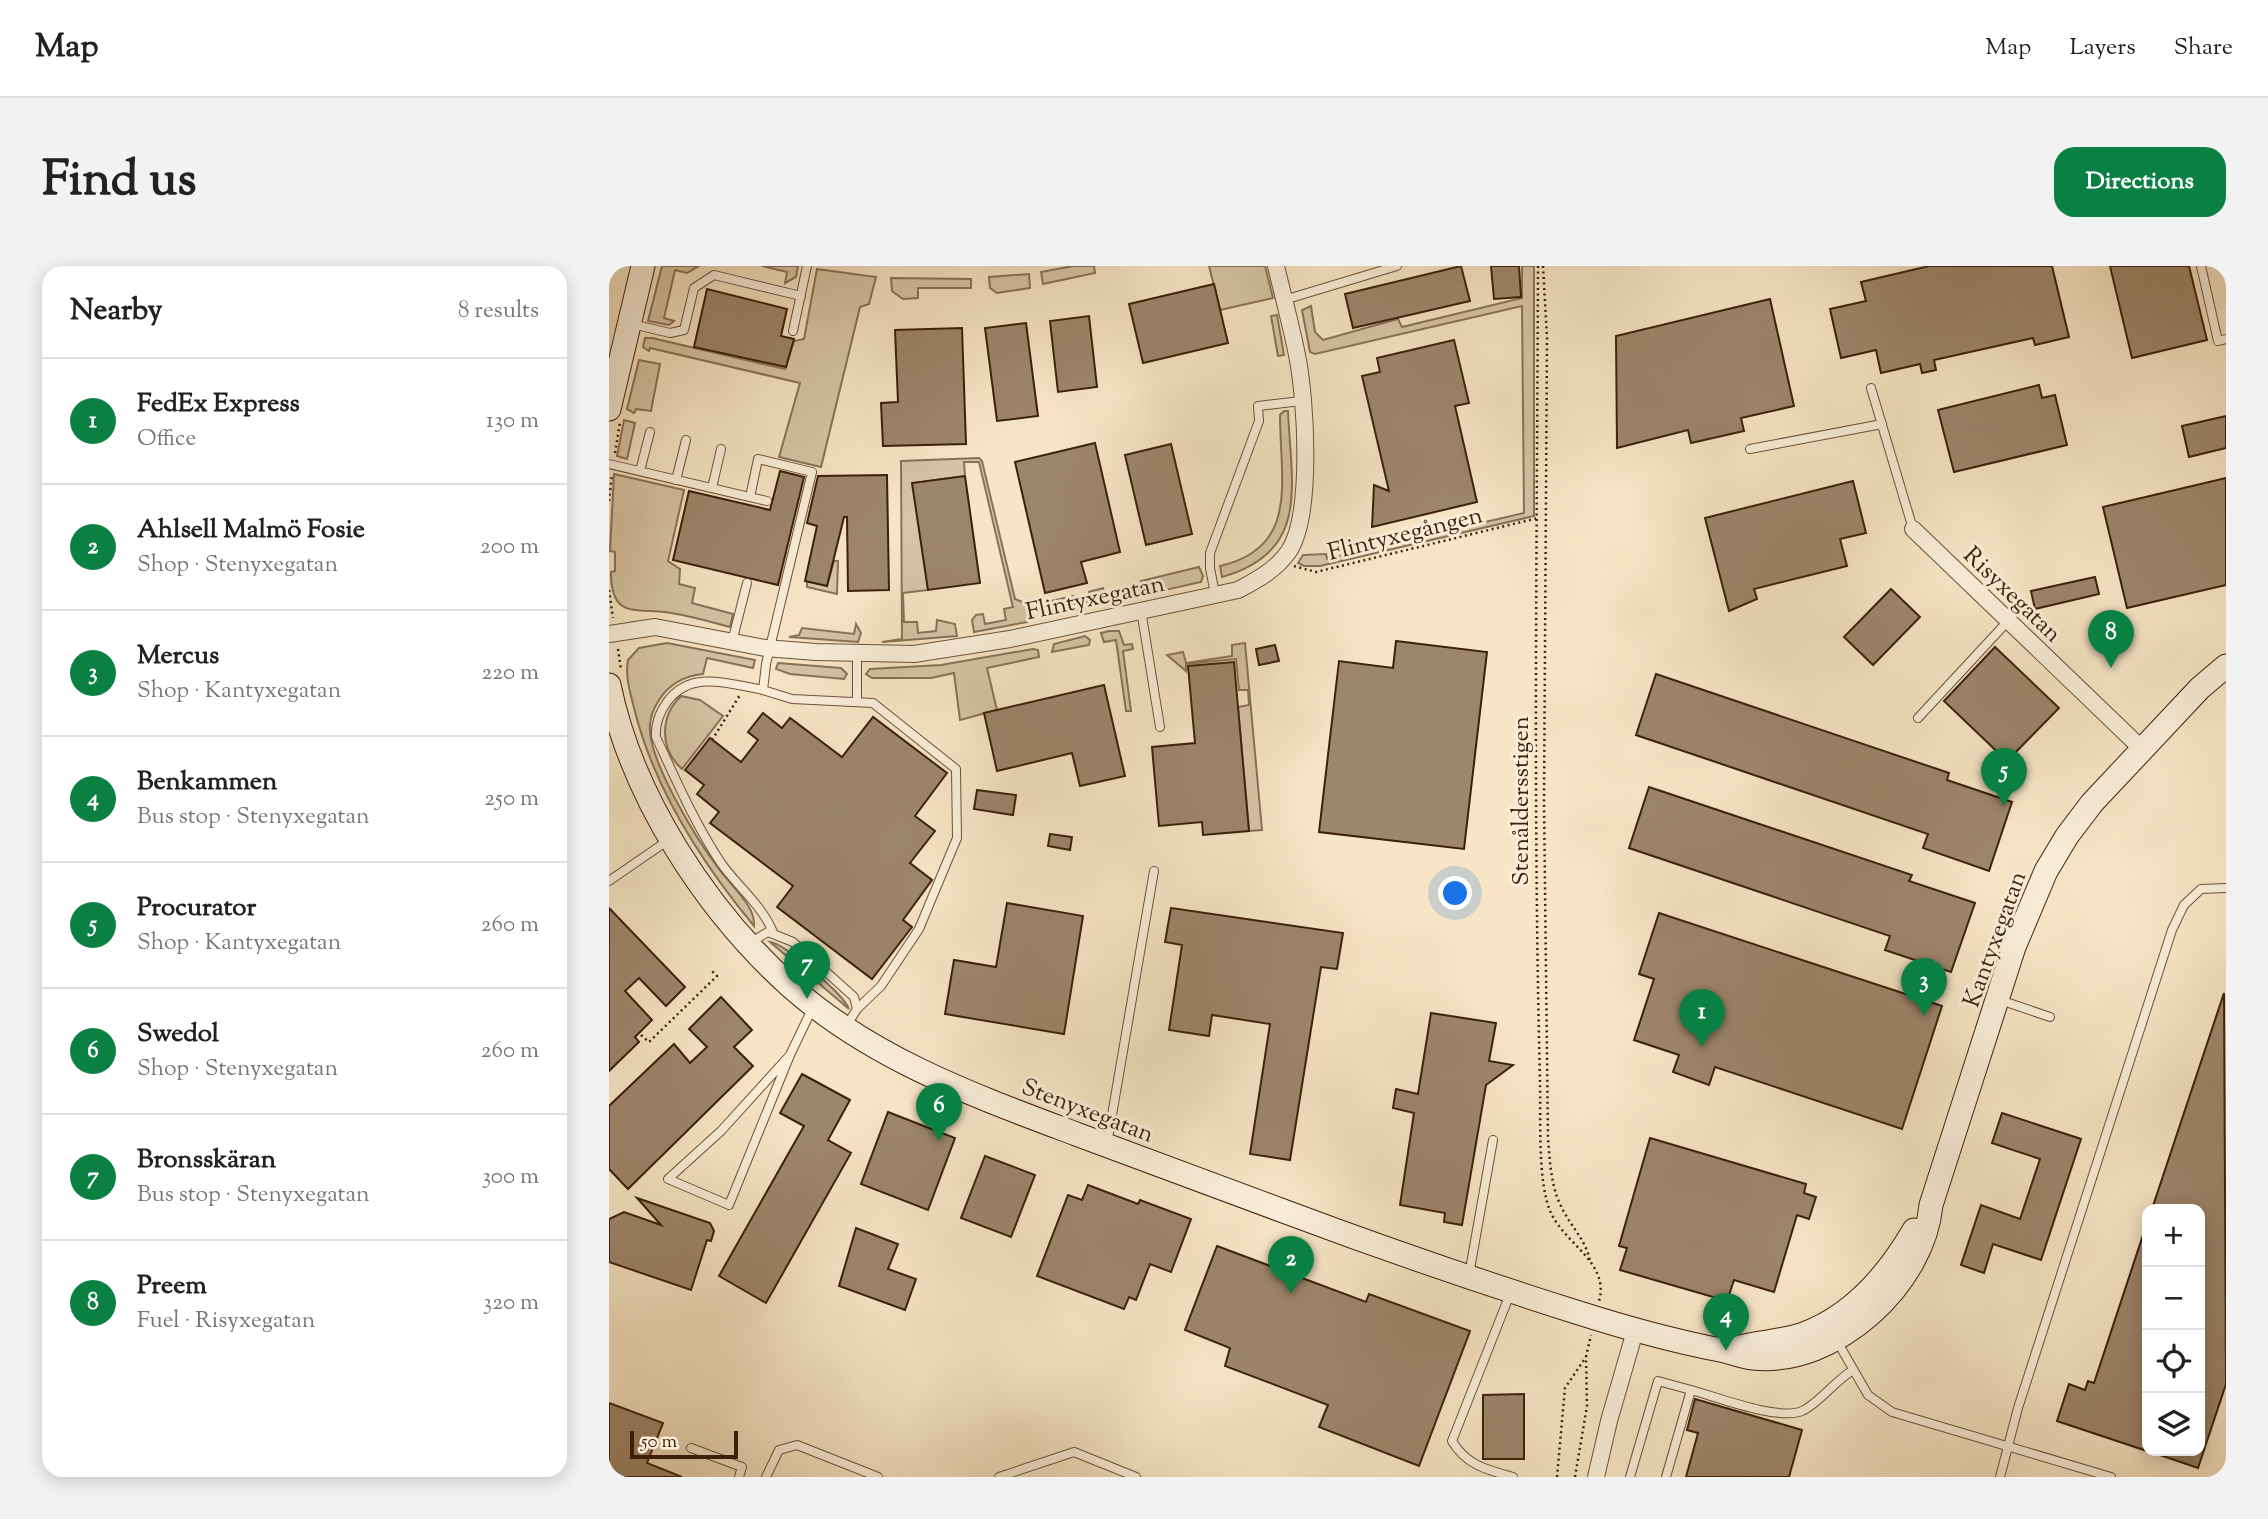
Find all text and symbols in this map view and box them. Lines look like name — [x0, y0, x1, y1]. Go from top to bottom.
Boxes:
text: Map — [35, 24, 99, 72]
text: Map — [1985, 31, 2031, 65]
text: Layers — [2069, 31, 2136, 65]
text: Share — [2174, 31, 2233, 65]
text: Find us — [42, 147, 196, 217]
button: Directions — [2054, 147, 2226, 217]
text: Nearby — [70, 290, 162, 333]
text: 8 results — [458, 295, 539, 328]
text: FedEx Express — [137, 386, 300, 423]
text: 1 — [89, 405, 97, 438]
text: 130 m — [486, 405, 539, 438]
text: Office — [137, 423, 196, 456]
street label: Flintyxegången — [1324, 499, 1487, 571]
text: Ahlsell Malmö Fosie — [137, 512, 365, 549]
text: 2 — [88, 531, 98, 564]
text: 200 m — [480, 531, 539, 564]
street label: Risyxegatan — [1955, 540, 2069, 651]
text: Shop · Stenyxegatan — [137, 549, 338, 582]
street label: Flintyxegatan — [1023, 568, 1168, 630]
pin: 8 — [2088, 610, 2134, 668]
text: Mercus — [137, 638, 219, 675]
text: 3 — [88, 657, 98, 690]
text: 220 m — [481, 657, 539, 690]
text: Shop · Kantyxegatan — [137, 675, 341, 708]
street label: Stenåldersstigen — [1505, 716, 1539, 886]
pin: 5 — [1981, 748, 2027, 806]
text: Benkammen — [137, 764, 277, 801]
text: 4 — [87, 783, 99, 816]
text: 250 m — [484, 783, 539, 816]
text: Bus stop · Stenyxegatan — [137, 801, 370, 834]
street label: Kantyxegatan — [1956, 867, 2036, 1012]
your location — [1438, 876, 1472, 910]
text: Procurator — [137, 890, 256, 927]
text: 5 — [89, 909, 97, 942]
text: 260 m — [481, 909, 539, 942]
text: Shop · Kantyxegatan — [137, 927, 341, 960]
pin: 7 — [784, 941, 830, 999]
pin: 3 — [1901, 958, 1947, 1016]
pin: 1 — [1679, 989, 1725, 1047]
text: Swedol — [137, 1016, 219, 1053]
text: 6 — [87, 1035, 99, 1068]
text: 260 m — [481, 1035, 539, 1068]
text: Shop · Stenyxegatan — [137, 1053, 338, 1086]
street label: Stenyxegatan — [1016, 1071, 1158, 1153]
pin: 6 — [916, 1083, 962, 1141]
text: Bronsskäran — [137, 1142, 276, 1179]
text: 7 — [87, 1161, 99, 1194]
text: 300 m — [482, 1161, 539, 1194]
text: Bus stop · Stenyxegatan — [137, 1179, 370, 1212]
map controls — [2142, 1204, 2205, 1456]
button: + — [2142, 1204, 2205, 1267]
pin: 2 — [1268, 1236, 1314, 1294]
button: − — [2142, 1267, 2205, 1330]
text: Preem — [137, 1268, 207, 1305]
text: 8 — [87, 1287, 99, 1320]
text: 320 m — [483, 1287, 539, 1320]
pin: 4 — [1703, 1293, 1749, 1351]
text: Fuel · Risyxegatan — [137, 1305, 315, 1338]
button: locate — [2142, 1330, 2205, 1393]
button: layers — [2142, 1393, 2205, 1456]
scale bar — [630, 1428, 739, 1460]
text: 50 m — [641, 1429, 677, 1456]

